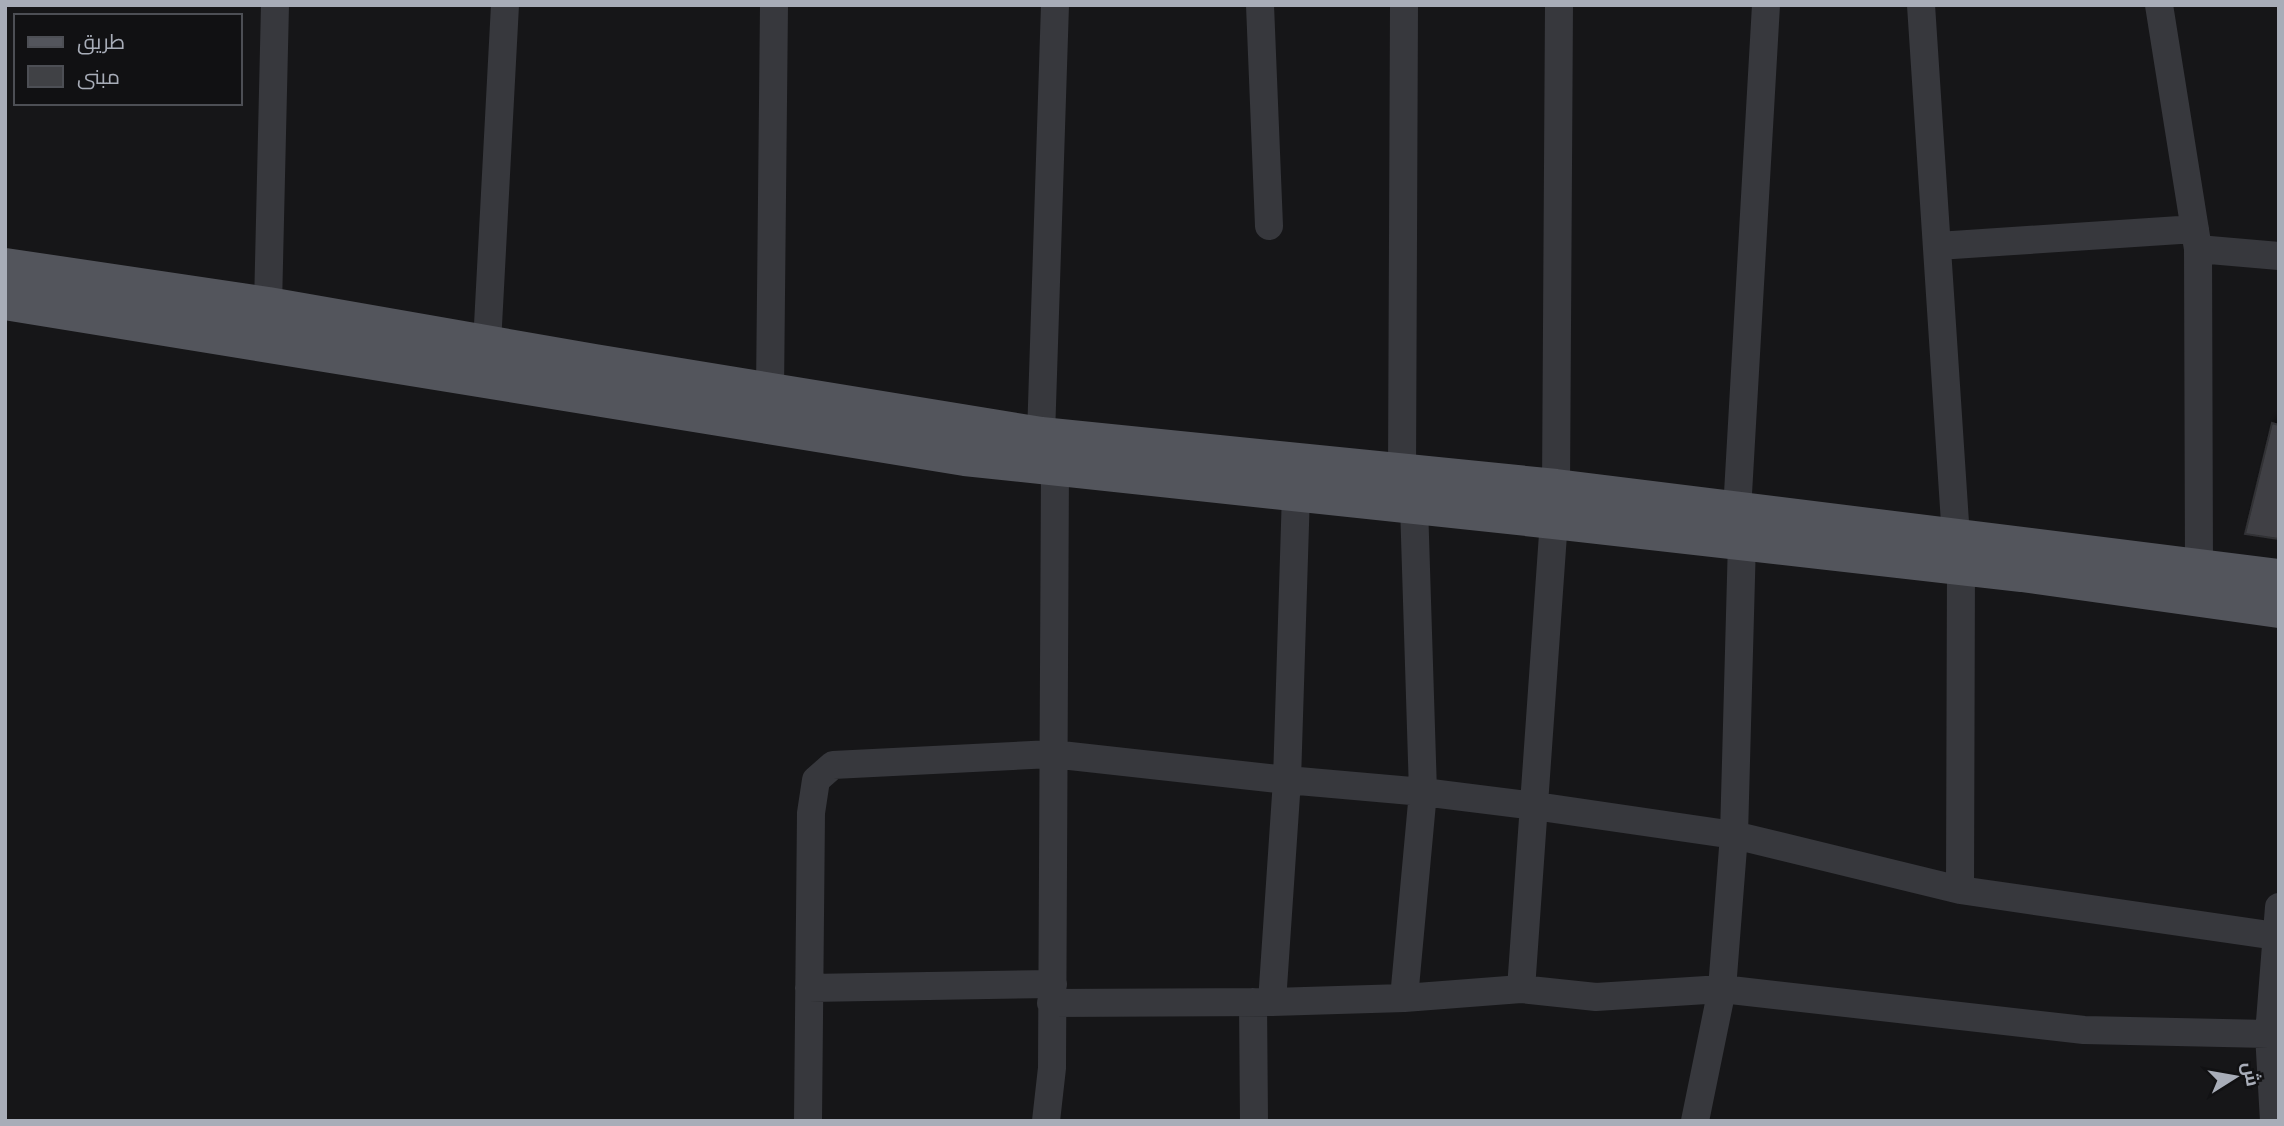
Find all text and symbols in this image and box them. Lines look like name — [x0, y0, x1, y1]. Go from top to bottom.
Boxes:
legend — [14, 14, 242, 105]
text: طريق — [77, 29, 125, 55]
text: مبنى — [77, 64, 120, 90]
north arrow — [2200, 1042, 2270, 1112]
text: ش — [2238, 1060, 2265, 1088]

